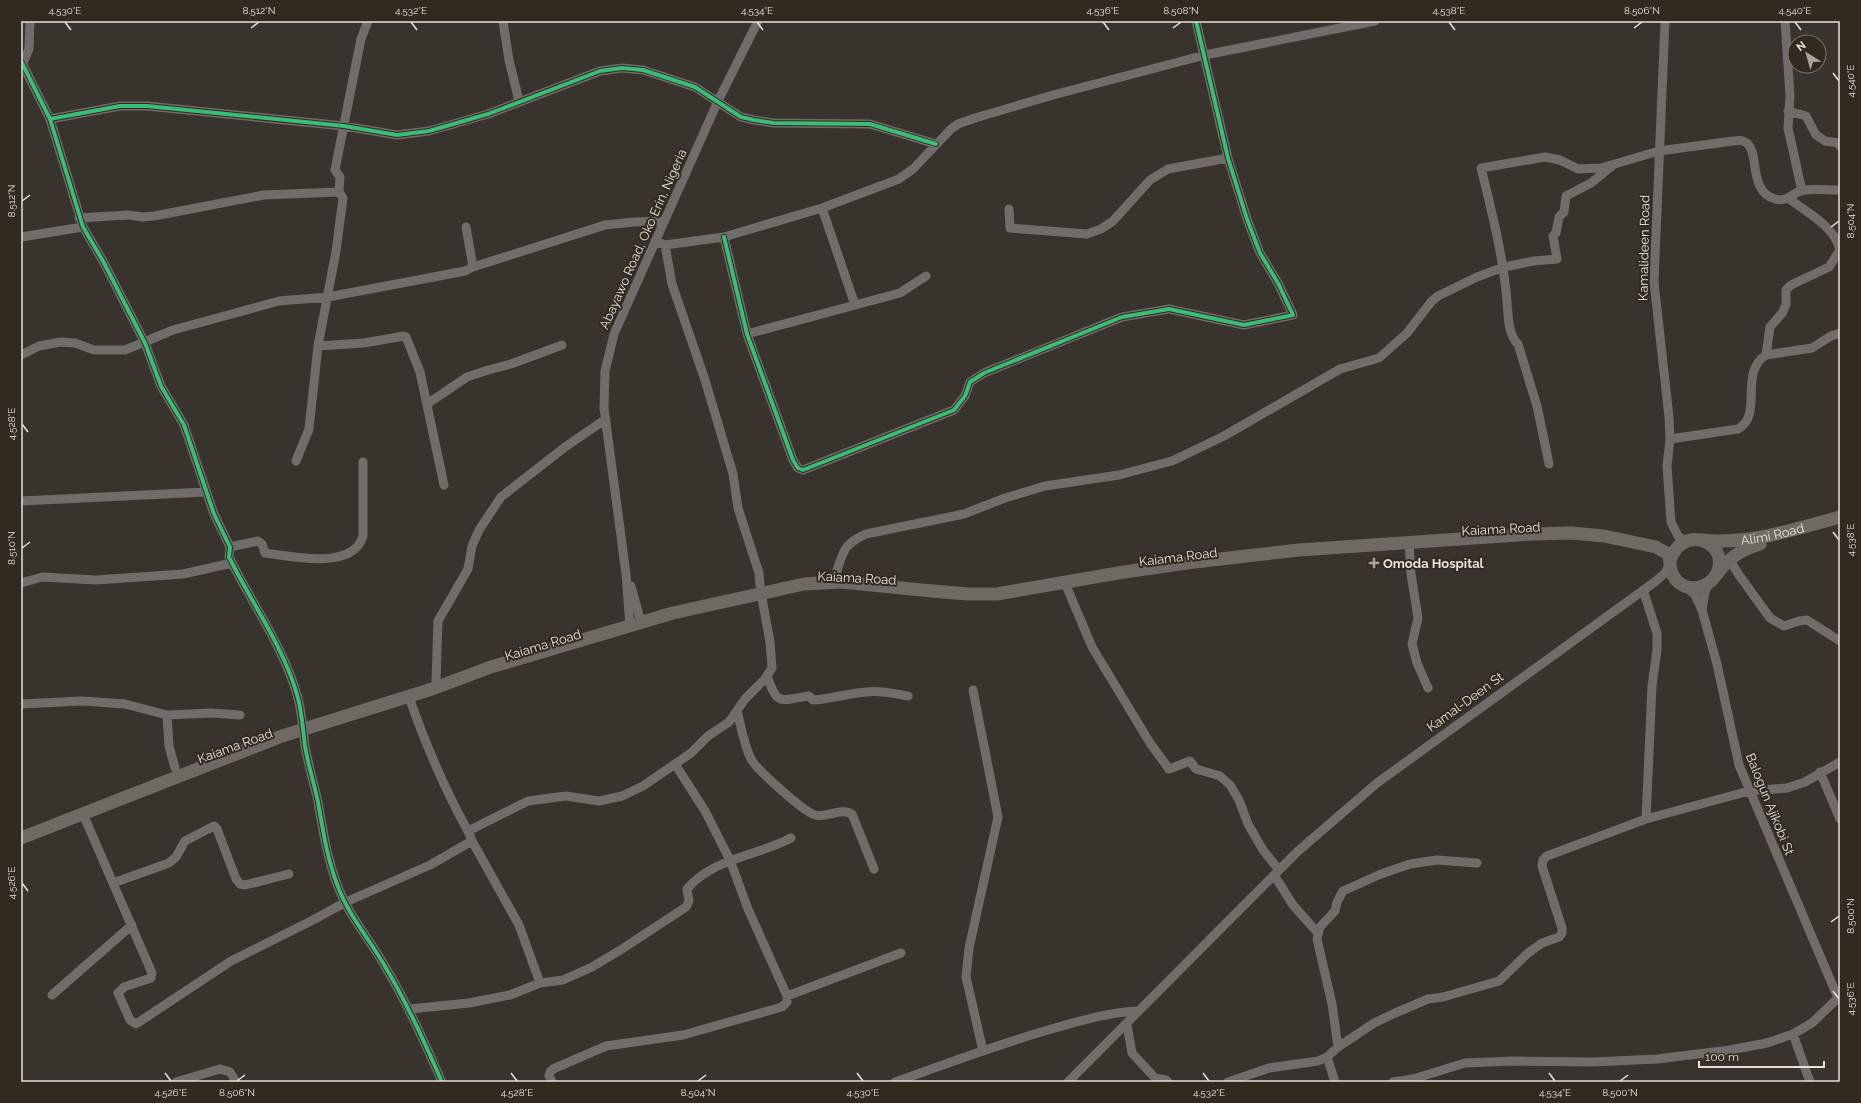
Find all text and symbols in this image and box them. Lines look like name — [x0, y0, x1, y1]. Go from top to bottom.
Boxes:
text: 4.530°E — [49, 5, 81, 16]
text: 8.512°N — [242, 5, 276, 16]
text: 4.532°E — [395, 5, 427, 16]
text: 4.534°E — [741, 5, 773, 16]
text: 4.536°E — [1087, 5, 1119, 16]
text: 8.508°N — [1163, 5, 1199, 16]
text: 4.538°E — [1433, 5, 1465, 16]
text: 8.506°N — [1624, 5, 1660, 16]
text: 4.540°E — [1779, 5, 1811, 16]
north arrow — [1787, 34, 1827, 74]
text: N — [1794, 39, 1809, 54]
text: 4.540°E — [1845, 65, 1856, 97]
street label: Abayawo Road, Oko Erin, Nigeria — [596, 147, 690, 331]
text: 8.512°N — [6, 184, 17, 218]
street label: Kamalideen Road — [1636, 195, 1652, 301]
text: 8.504°N — [1845, 203, 1856, 239]
text: 4.528°E — [6, 408, 17, 440]
street label: Kaiama Road — [1461, 519, 1541, 539]
street label: Alimi Road — [1740, 520, 1806, 547]
text: 4.538°E — [1845, 524, 1856, 556]
text: 8.510°N — [6, 531, 17, 565]
street label: Kaiama Road — [1138, 545, 1218, 569]
place label: Omoda Hospital — [1383, 556, 1485, 571]
marker: Omoda Hospital — [1368, 557, 1380, 569]
street label: Kaiama Road — [817, 568, 897, 588]
street label: Kaiama Road — [503, 626, 583, 664]
street label: Kamal-Deen St — [1424, 669, 1507, 735]
street label: Kaiama Road — [195, 725, 275, 767]
street label: Balogun Ajikobi St — [1743, 751, 1797, 858]
text: 4.526°E — [6, 867, 17, 899]
text: 8.500°N — [1845, 898, 1856, 934]
text: 4.536°E — [1845, 983, 1856, 1015]
scale bar — [1699, 1043, 1824, 1069]
text: 100 m — [1705, 1050, 1739, 1064]
text: 4.526°E — [155, 1087, 187, 1098]
text: 8.506°N — [219, 1087, 255, 1098]
text: 4.528°E — [501, 1087, 533, 1098]
text: 8.504°N — [680, 1087, 716, 1098]
text: 4.530°E — [847, 1087, 879, 1098]
text: 4.532°E — [1193, 1087, 1225, 1098]
text: 4.534°E — [1539, 1087, 1571, 1098]
text: 8.500°N — [1602, 1087, 1638, 1098]

